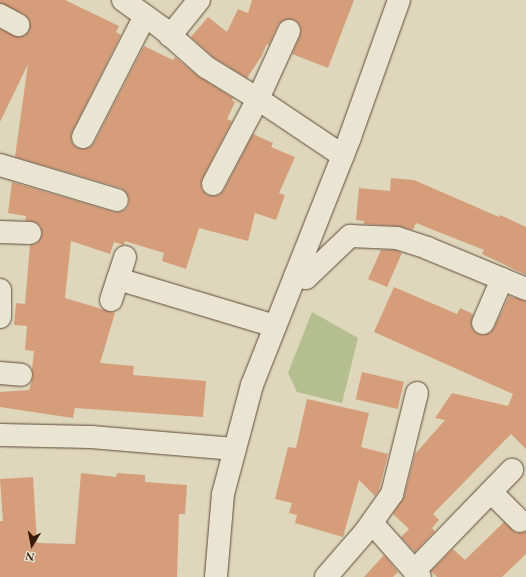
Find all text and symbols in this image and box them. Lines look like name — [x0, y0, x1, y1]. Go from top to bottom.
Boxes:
north arrow — [12, 525, 52, 565]
text: N — [24, 549, 36, 564]

